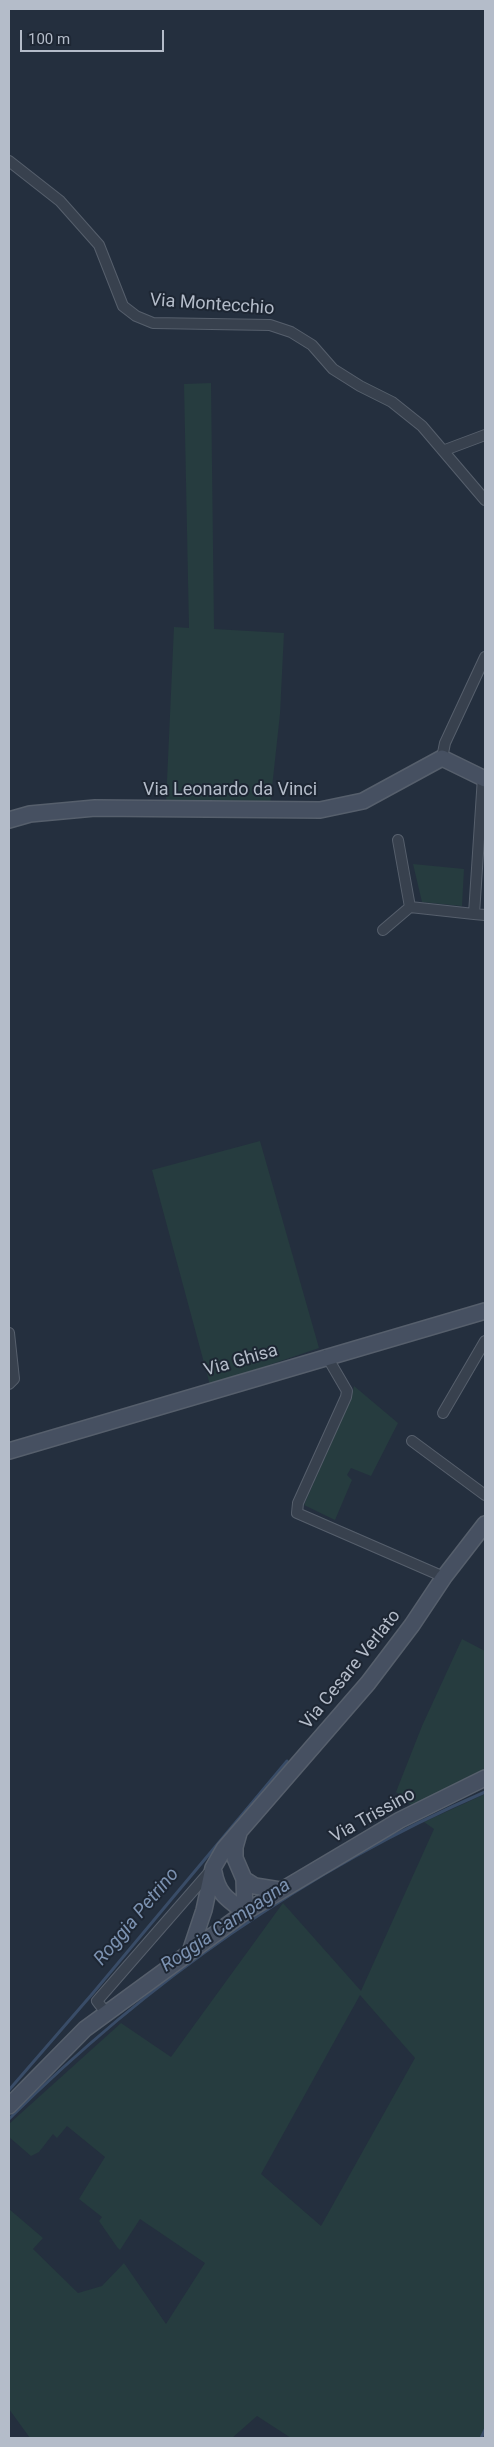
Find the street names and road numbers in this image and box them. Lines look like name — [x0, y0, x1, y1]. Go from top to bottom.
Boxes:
street label: Via Montecchio — [149, 290, 275, 320]
street label: Via Leonardo da Vinci — [143, 779, 317, 801]
street label: Via Ghisa — [202, 1340, 280, 1382]
street label: Via Cesare Verlato — [296, 1606, 406, 1734]
street label: Via Trissino — [327, 1784, 419, 1848]

